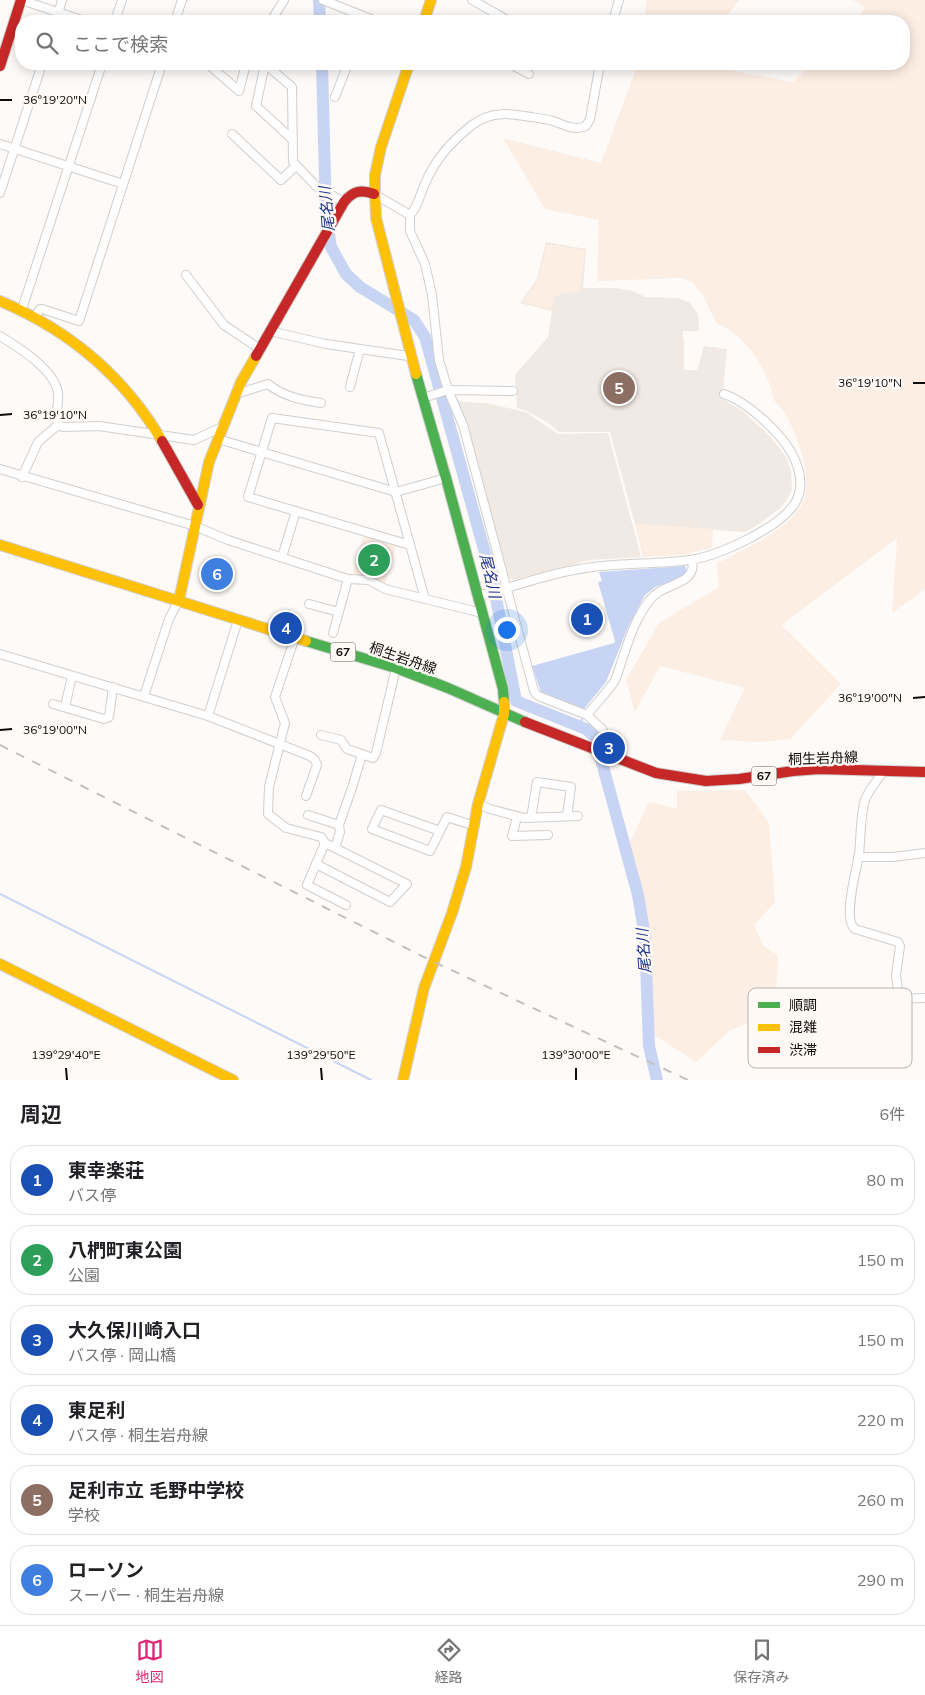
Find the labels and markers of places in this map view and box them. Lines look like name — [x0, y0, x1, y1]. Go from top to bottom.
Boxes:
pin: 5 — [603, 369, 635, 407]
pin: 2 — [358, 541, 390, 579]
pin: 6 — [201, 555, 233, 593]
pin: 1 — [571, 600, 603, 638]
pin: 4 — [270, 609, 302, 647]
pin: 3 — [593, 729, 625, 767]

